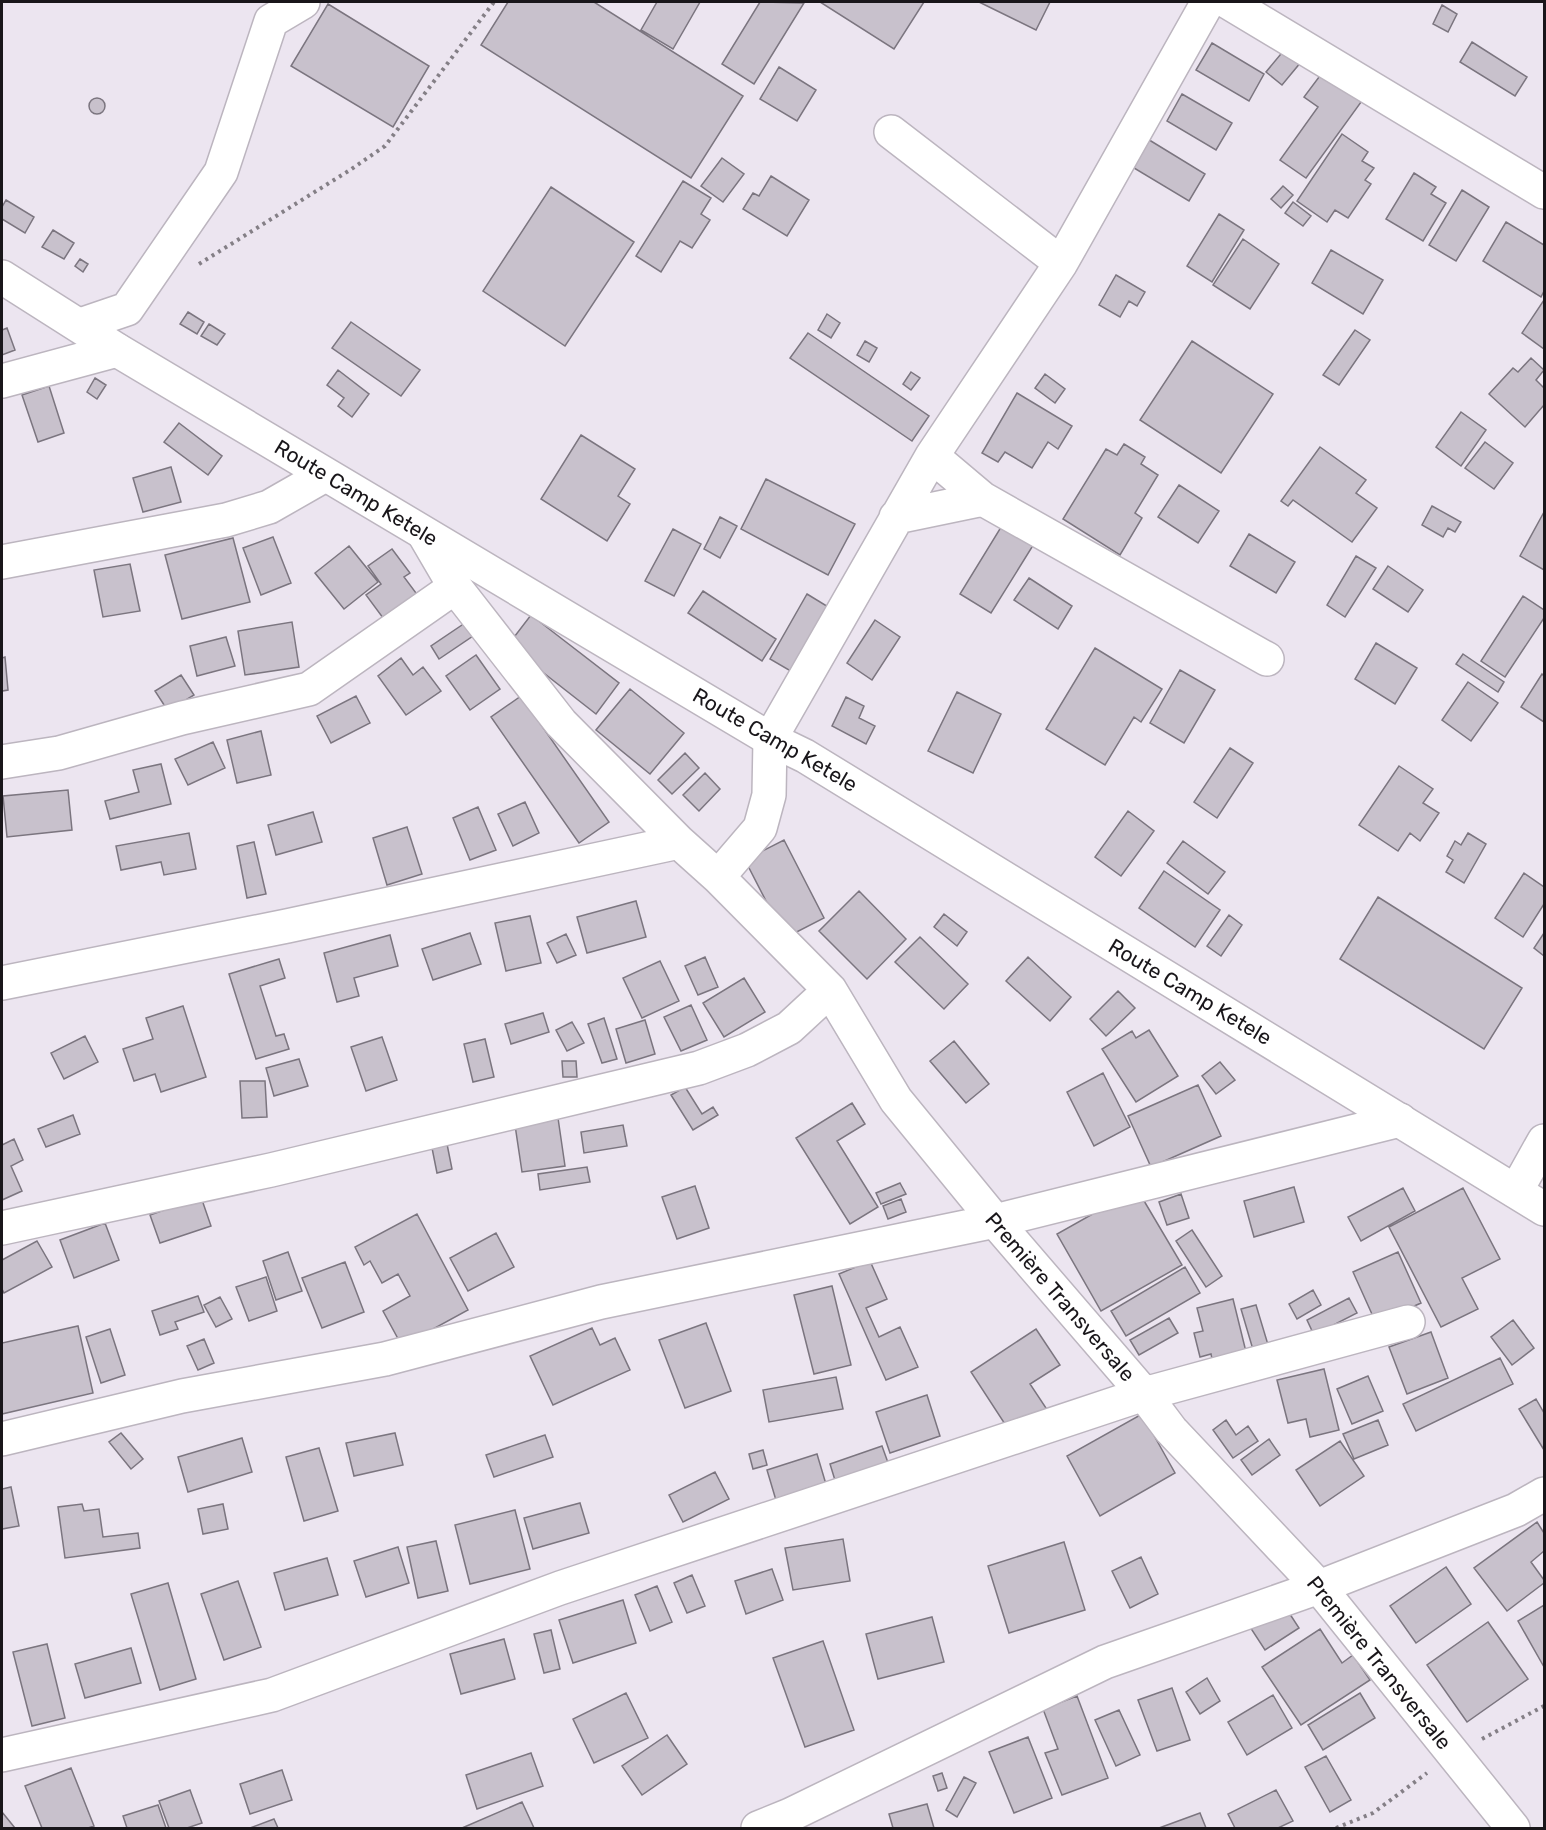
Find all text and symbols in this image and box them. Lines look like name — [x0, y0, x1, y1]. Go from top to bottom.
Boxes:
street label: Route Camp Ketele — [270, 434, 442, 551]
street label: Route Camp Ketele — [689, 682, 862, 797]
street label: Route Camp Ketele — [1104, 933, 1276, 1050]
street label: Première Transversale — [980, 1207, 1141, 1386]
street label: Première Transversale — [1302, 1571, 1457, 1754]

